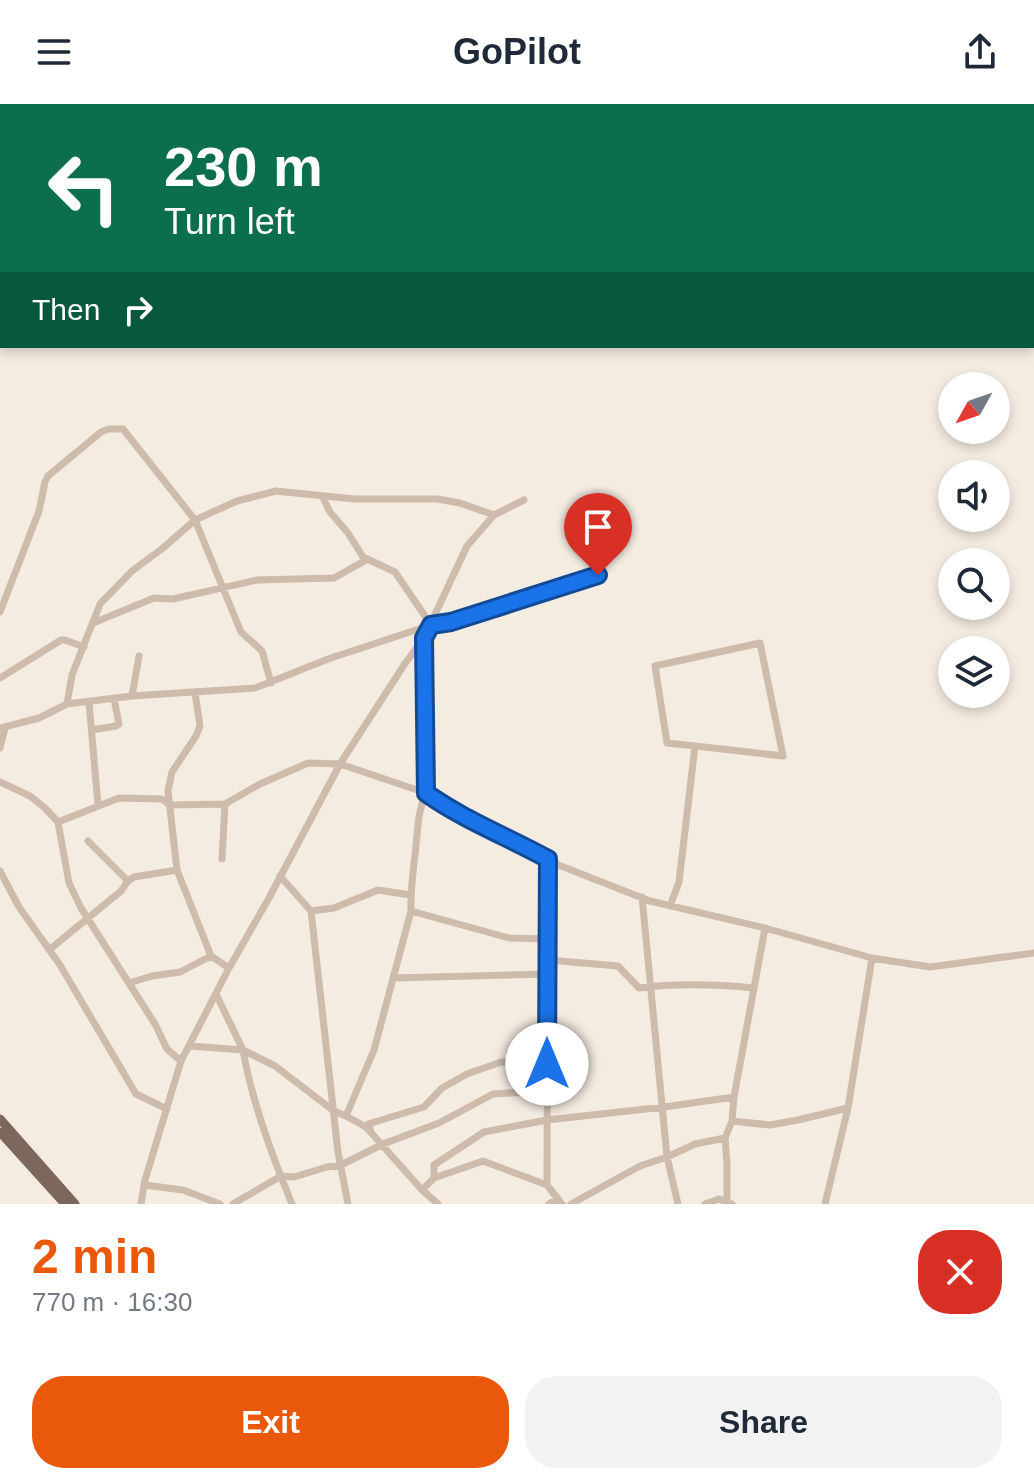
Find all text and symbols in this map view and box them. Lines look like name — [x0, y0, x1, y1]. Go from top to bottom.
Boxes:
icon: menu — [32, 30, 76, 74]
icon: share — [958, 30, 1002, 74]
text: GoPilot — [453, 31, 581, 72]
text: 230 m — [164, 135, 323, 198]
icon: left — [32, 136, 136, 240]
text: Turn left — [164, 201, 295, 242]
icon: right — [116, 288, 160, 332]
text: Then — [32, 293, 100, 326]
north arrow — [938, 372, 1010, 444]
map controls — [938, 372, 1010, 708]
button: sound — [938, 460, 1010, 532]
pin — [564, 493, 632, 575]
icon: arrive — [576, 505, 620, 549]
button: search — [938, 548, 1010, 620]
button: layers — [938, 636, 1010, 708]
position arrow — [505, 1022, 589, 1106]
text: 2 min — [32, 1230, 157, 1283]
button: close — [918, 1230, 1002, 1314]
text: 770 m · 16:30 — [32, 1287, 192, 1317]
button: Exit — [32, 1376, 509, 1468]
button: Share — [525, 1376, 1002, 1468]

